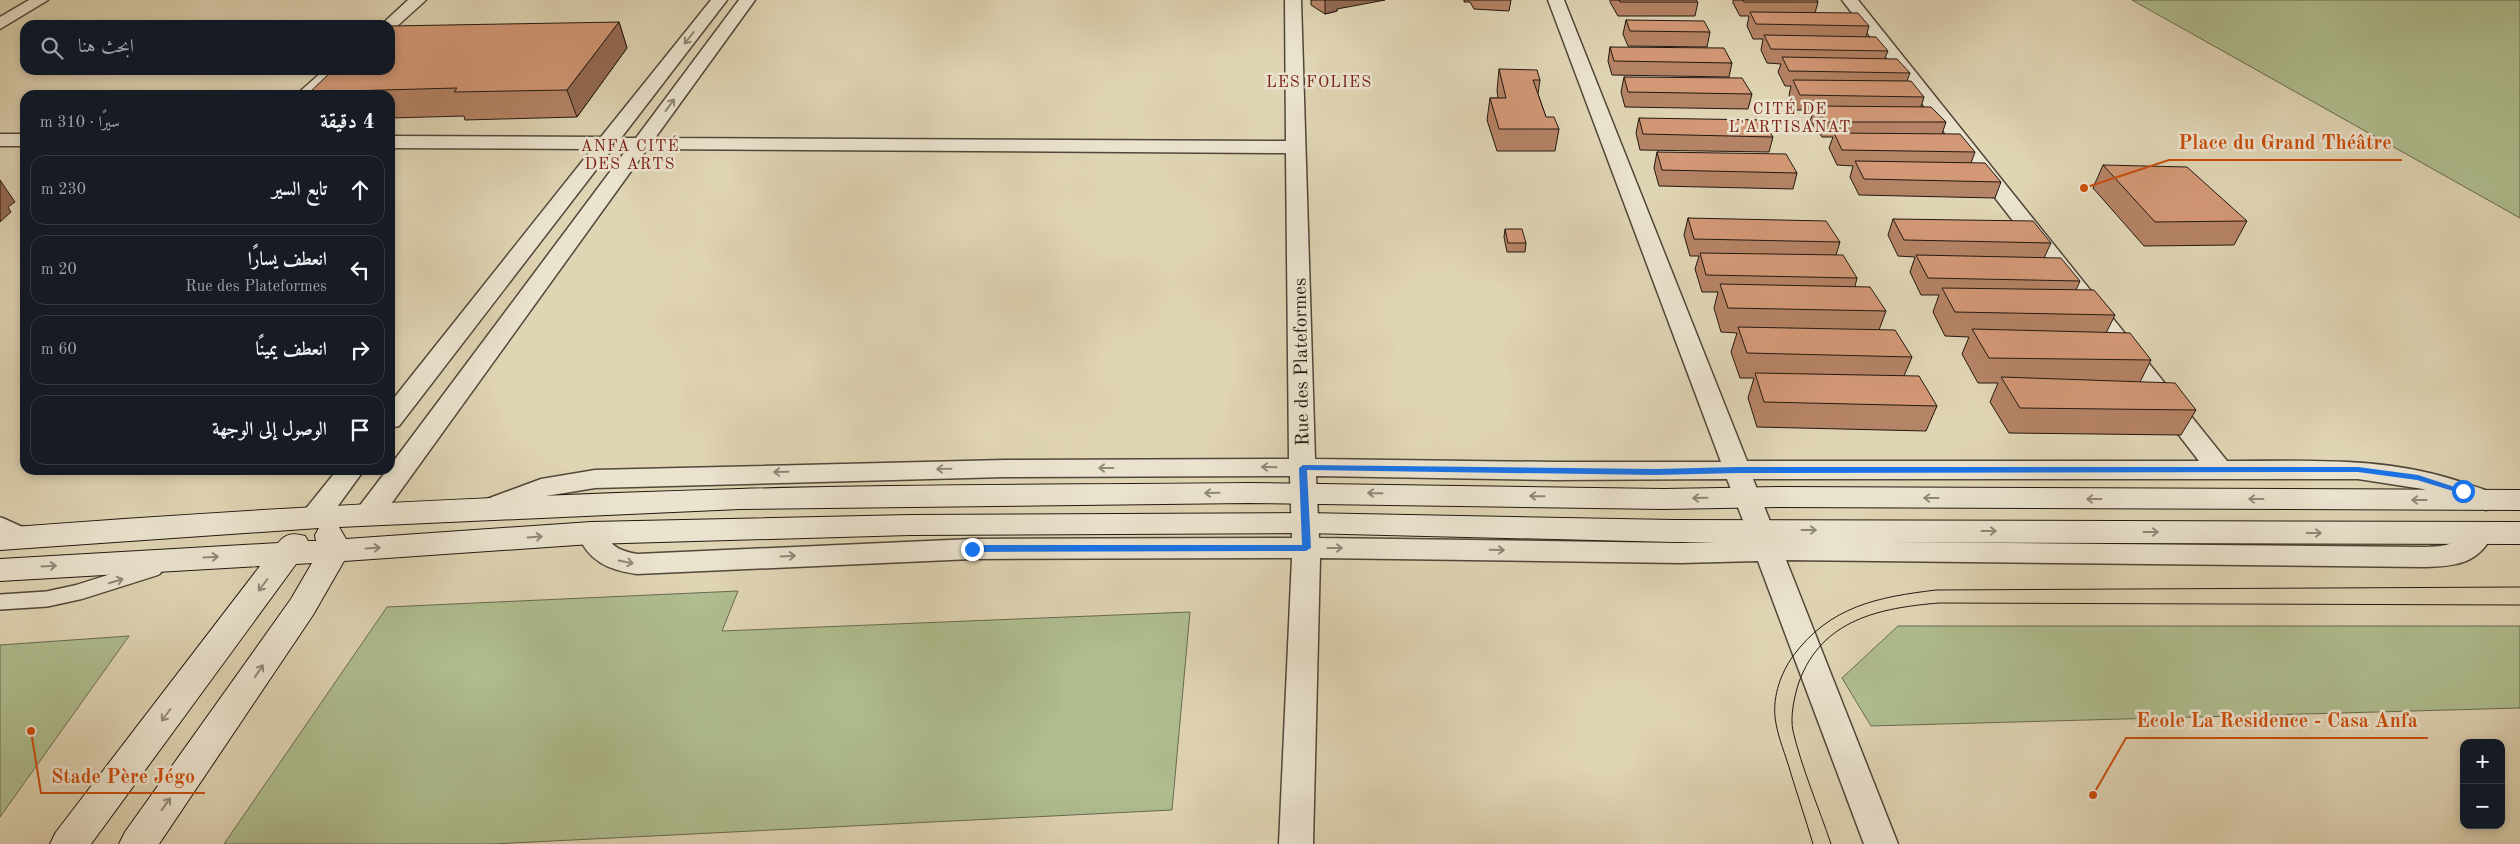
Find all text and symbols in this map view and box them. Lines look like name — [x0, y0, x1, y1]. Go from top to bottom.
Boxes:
search box — [20, 20, 395, 75]
one-way arrow — [683, 32, 694, 45]
icon: search — [38, 34, 66, 62]
text: ابحث هنا — [78, 38, 134, 57]
district label: LES FOLIES — [1266, 75, 1372, 91]
one-way arrow — [665, 98, 675, 112]
district label: CITÉ DE L'ARTISANAT — [1729, 98, 1851, 136]
text: 4 دقيقة — [320, 112, 375, 133]
text: سيرًا · 310 m — [40, 115, 120, 131]
callout: Place du Grand Théâtre — [2169, 125, 2402, 160]
text: Place du Grand Théâtre — [2178, 134, 2392, 154]
district label: ANFA CITÉ DES ARTS — [580, 135, 680, 173]
icon: ahead — [346, 176, 374, 204]
text: تابع السير — [272, 181, 327, 200]
text: 230 m — [41, 182, 86, 198]
text: انعطف يسارًا — [248, 251, 327, 270]
icon: left — [346, 256, 374, 284]
text: 20 m — [41, 262, 77, 278]
street label: Rue des Plateformes — [1292, 278, 1313, 446]
text: Rue des Plateformes — [185, 279, 327, 295]
icon: right — [346, 336, 374, 364]
text: انعطف يمينًا — [255, 341, 327, 360]
text: 60 m — [41, 342, 77, 358]
icon: arrive — [346, 416, 374, 444]
text: الوصول إلى الوجهة — [212, 421, 327, 440]
one-way arrow — [1261, 462, 1278, 472]
one-way arrow — [1099, 463, 1115, 473]
one-way arrow — [936, 464, 952, 474]
one-way arrow — [774, 467, 790, 477]
route start — [2452, 480, 2475, 503]
one-way arrow — [1205, 488, 1221, 498]
one-way arrow — [1367, 488, 1384, 498]
one-way arrow — [1530, 492, 1546, 501]
one-way arrow — [1692, 493, 1708, 503]
one-way arrow — [1924, 493, 1940, 503]
one-way arrow — [2086, 494, 2102, 503]
one-way arrow — [2249, 494, 2265, 504]
one-way arrow — [2411, 495, 2428, 505]
one-way arrow — [1800, 525, 1817, 535]
one-way arrow — [1980, 526, 1997, 536]
one-way arrow — [2143, 527, 2159, 537]
one-way arrow — [2306, 528, 2322, 538]
one-way arrow — [527, 532, 543, 541]
route end — [961, 538, 984, 561]
one-way arrow — [365, 543, 381, 553]
one-way arrow — [1326, 543, 1343, 553]
one-way arrow — [1489, 545, 1505, 555]
one-way arrow — [779, 551, 795, 560]
one-way arrow — [203, 553, 219, 562]
one-way arrow — [617, 557, 633, 567]
one-way arrow — [40, 562, 56, 571]
one-way arrow — [108, 575, 124, 585]
one-way arrow — [258, 578, 268, 592]
one-way arrow — [254, 664, 264, 678]
callout: Ecole La Residence - Casa Anfa — [2126, 703, 2428, 738]
one-way arrow — [160, 708, 171, 721]
text: Ecole La Residence - Casa Anfa — [2136, 712, 2418, 732]
map controls — [2460, 739, 2505, 829]
button: + — [2460, 739, 2505, 784]
callout: Stade Père Jégo — [41, 758, 205, 793]
text: Stade Père Jégo — [51, 768, 195, 788]
button: − — [2460, 784, 2505, 829]
one-way arrow — [161, 797, 171, 811]

